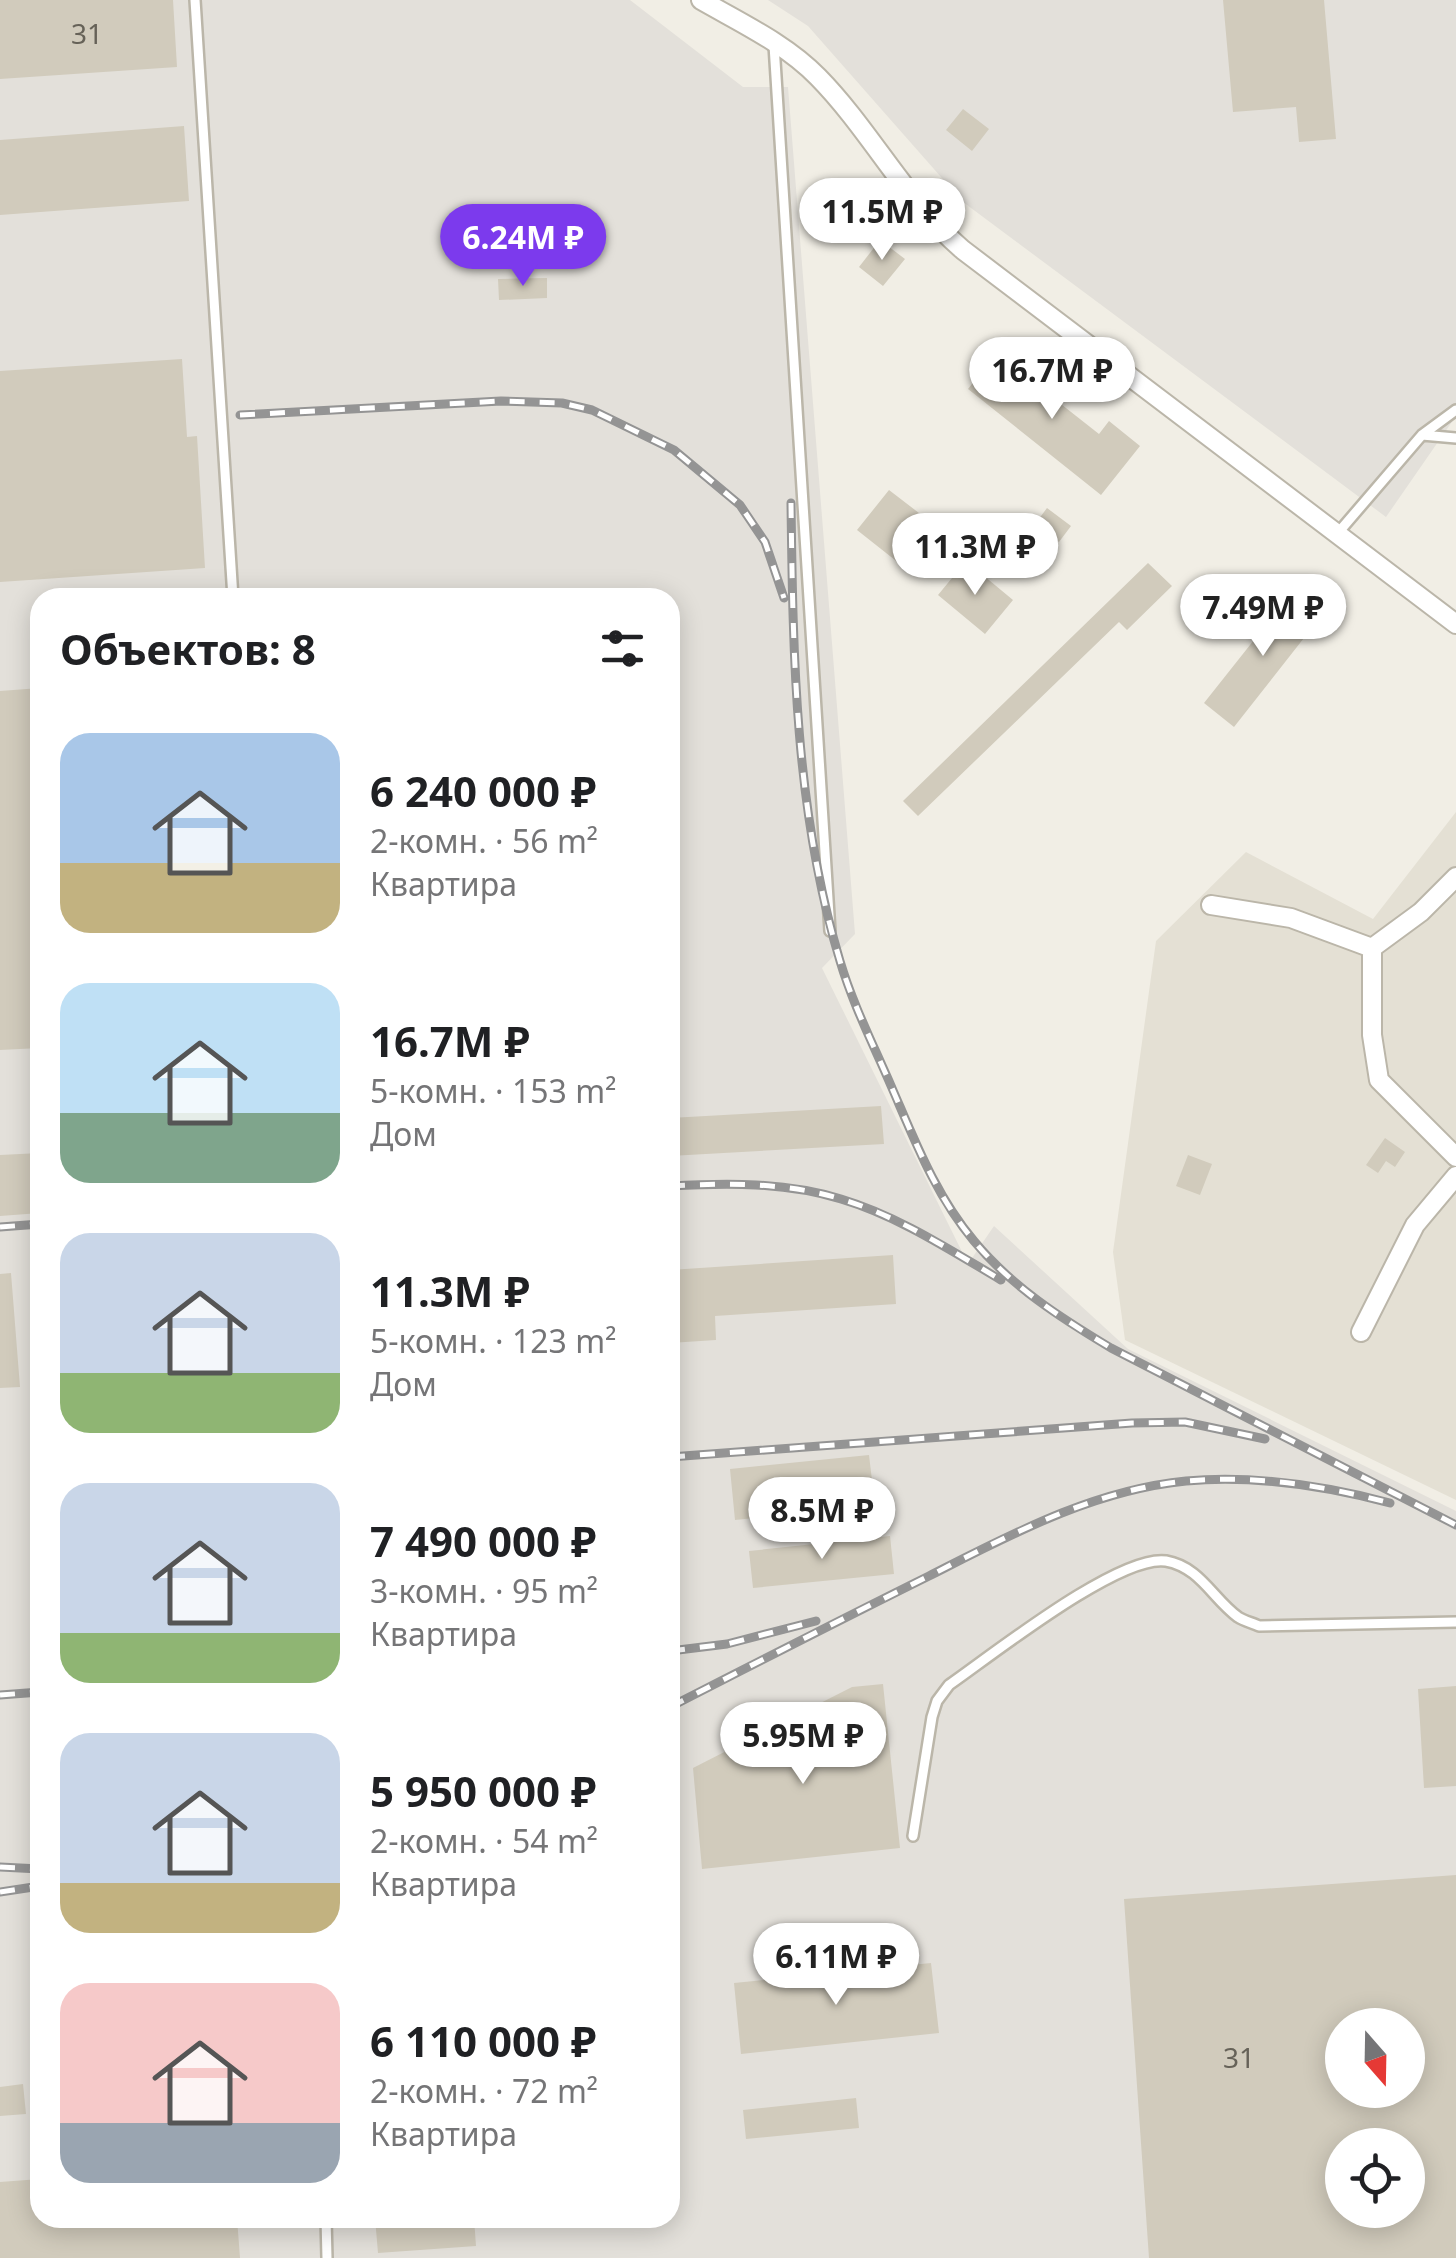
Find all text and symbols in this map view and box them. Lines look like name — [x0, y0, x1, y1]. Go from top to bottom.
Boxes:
house number: 31 — [71, 14, 103, 52]
pin: 11.5M ₽ — [790, 178, 974, 263]
text: 11.5M ₽ — [821, 189, 943, 232]
pin: 6.24M ₽ — [431, 204, 615, 289]
text: 6.24M ₽ — [462, 215, 584, 258]
pin: 16.7M ₽ — [960, 337, 1144, 422]
text: 16.7M ₽ — [991, 348, 1113, 391]
pin: 11.3M ₽ — [883, 513, 1067, 598]
text: 11.3M ₽ — [914, 524, 1036, 567]
pin: 7.49M ₽ — [1171, 574, 1355, 659]
text: 7.49M ₽ — [1202, 585, 1324, 628]
text: Объектов: 8 — [60, 620, 316, 677]
icon: filters — [595, 621, 650, 676]
text: 6 240 000 ₽ — [370, 762, 596, 819]
icon: home — [140, 773, 260, 893]
text: 2-комн. · 56 m² — [370, 819, 598, 862]
text: Квартира — [370, 862, 517, 905]
text: 16.7M ₽ — [370, 1012, 530, 1069]
icon: home — [140, 1023, 260, 1143]
text: 5-комн. · 153 m² — [370, 1069, 616, 1112]
text: Дом — [370, 1112, 437, 1155]
text: 11.3M ₽ — [370, 1262, 530, 1319]
icon: home — [140, 1273, 260, 1393]
text: 5-комн. · 123 m² — [370, 1319, 616, 1362]
text: Дом — [370, 1362, 437, 1405]
pin: 8.5M ₽ — [741, 1477, 903, 1562]
text: 8.5M ₽ — [770, 1488, 874, 1531]
text: 7 490 000 ₽ — [370, 1512, 596, 1569]
icon: home — [140, 1523, 260, 1643]
text: 3-комн. · 95 m² — [370, 1569, 598, 1612]
text: Квартира — [370, 1612, 517, 1655]
pin: 5.95M ₽ — [711, 1702, 895, 1787]
text: 5.95M ₽ — [742, 1713, 864, 1756]
text: 5 950 000 ₽ — [370, 1762, 596, 1819]
icon: home — [140, 1773, 260, 1893]
text: 2-комн. · 54 m² — [370, 1819, 598, 1862]
text: Квартира — [370, 1862, 517, 1905]
pin: 6.11M ₽ — [744, 1923, 928, 2008]
text: 6.11M ₽ — [775, 1934, 897, 1977]
north arrow — [1325, 2008, 1425, 2108]
map controls — [1325, 2008, 1425, 2228]
text: 6 110 000 ₽ — [370, 2012, 596, 2069]
icon: home — [140, 2023, 260, 2143]
house number: 31 — [1223, 2038, 1255, 2076]
text: 2-комн. · 72 m² — [370, 2069, 598, 2112]
text: Квартира — [370, 2112, 517, 2155]
button: locate — [1325, 2128, 1425, 2228]

